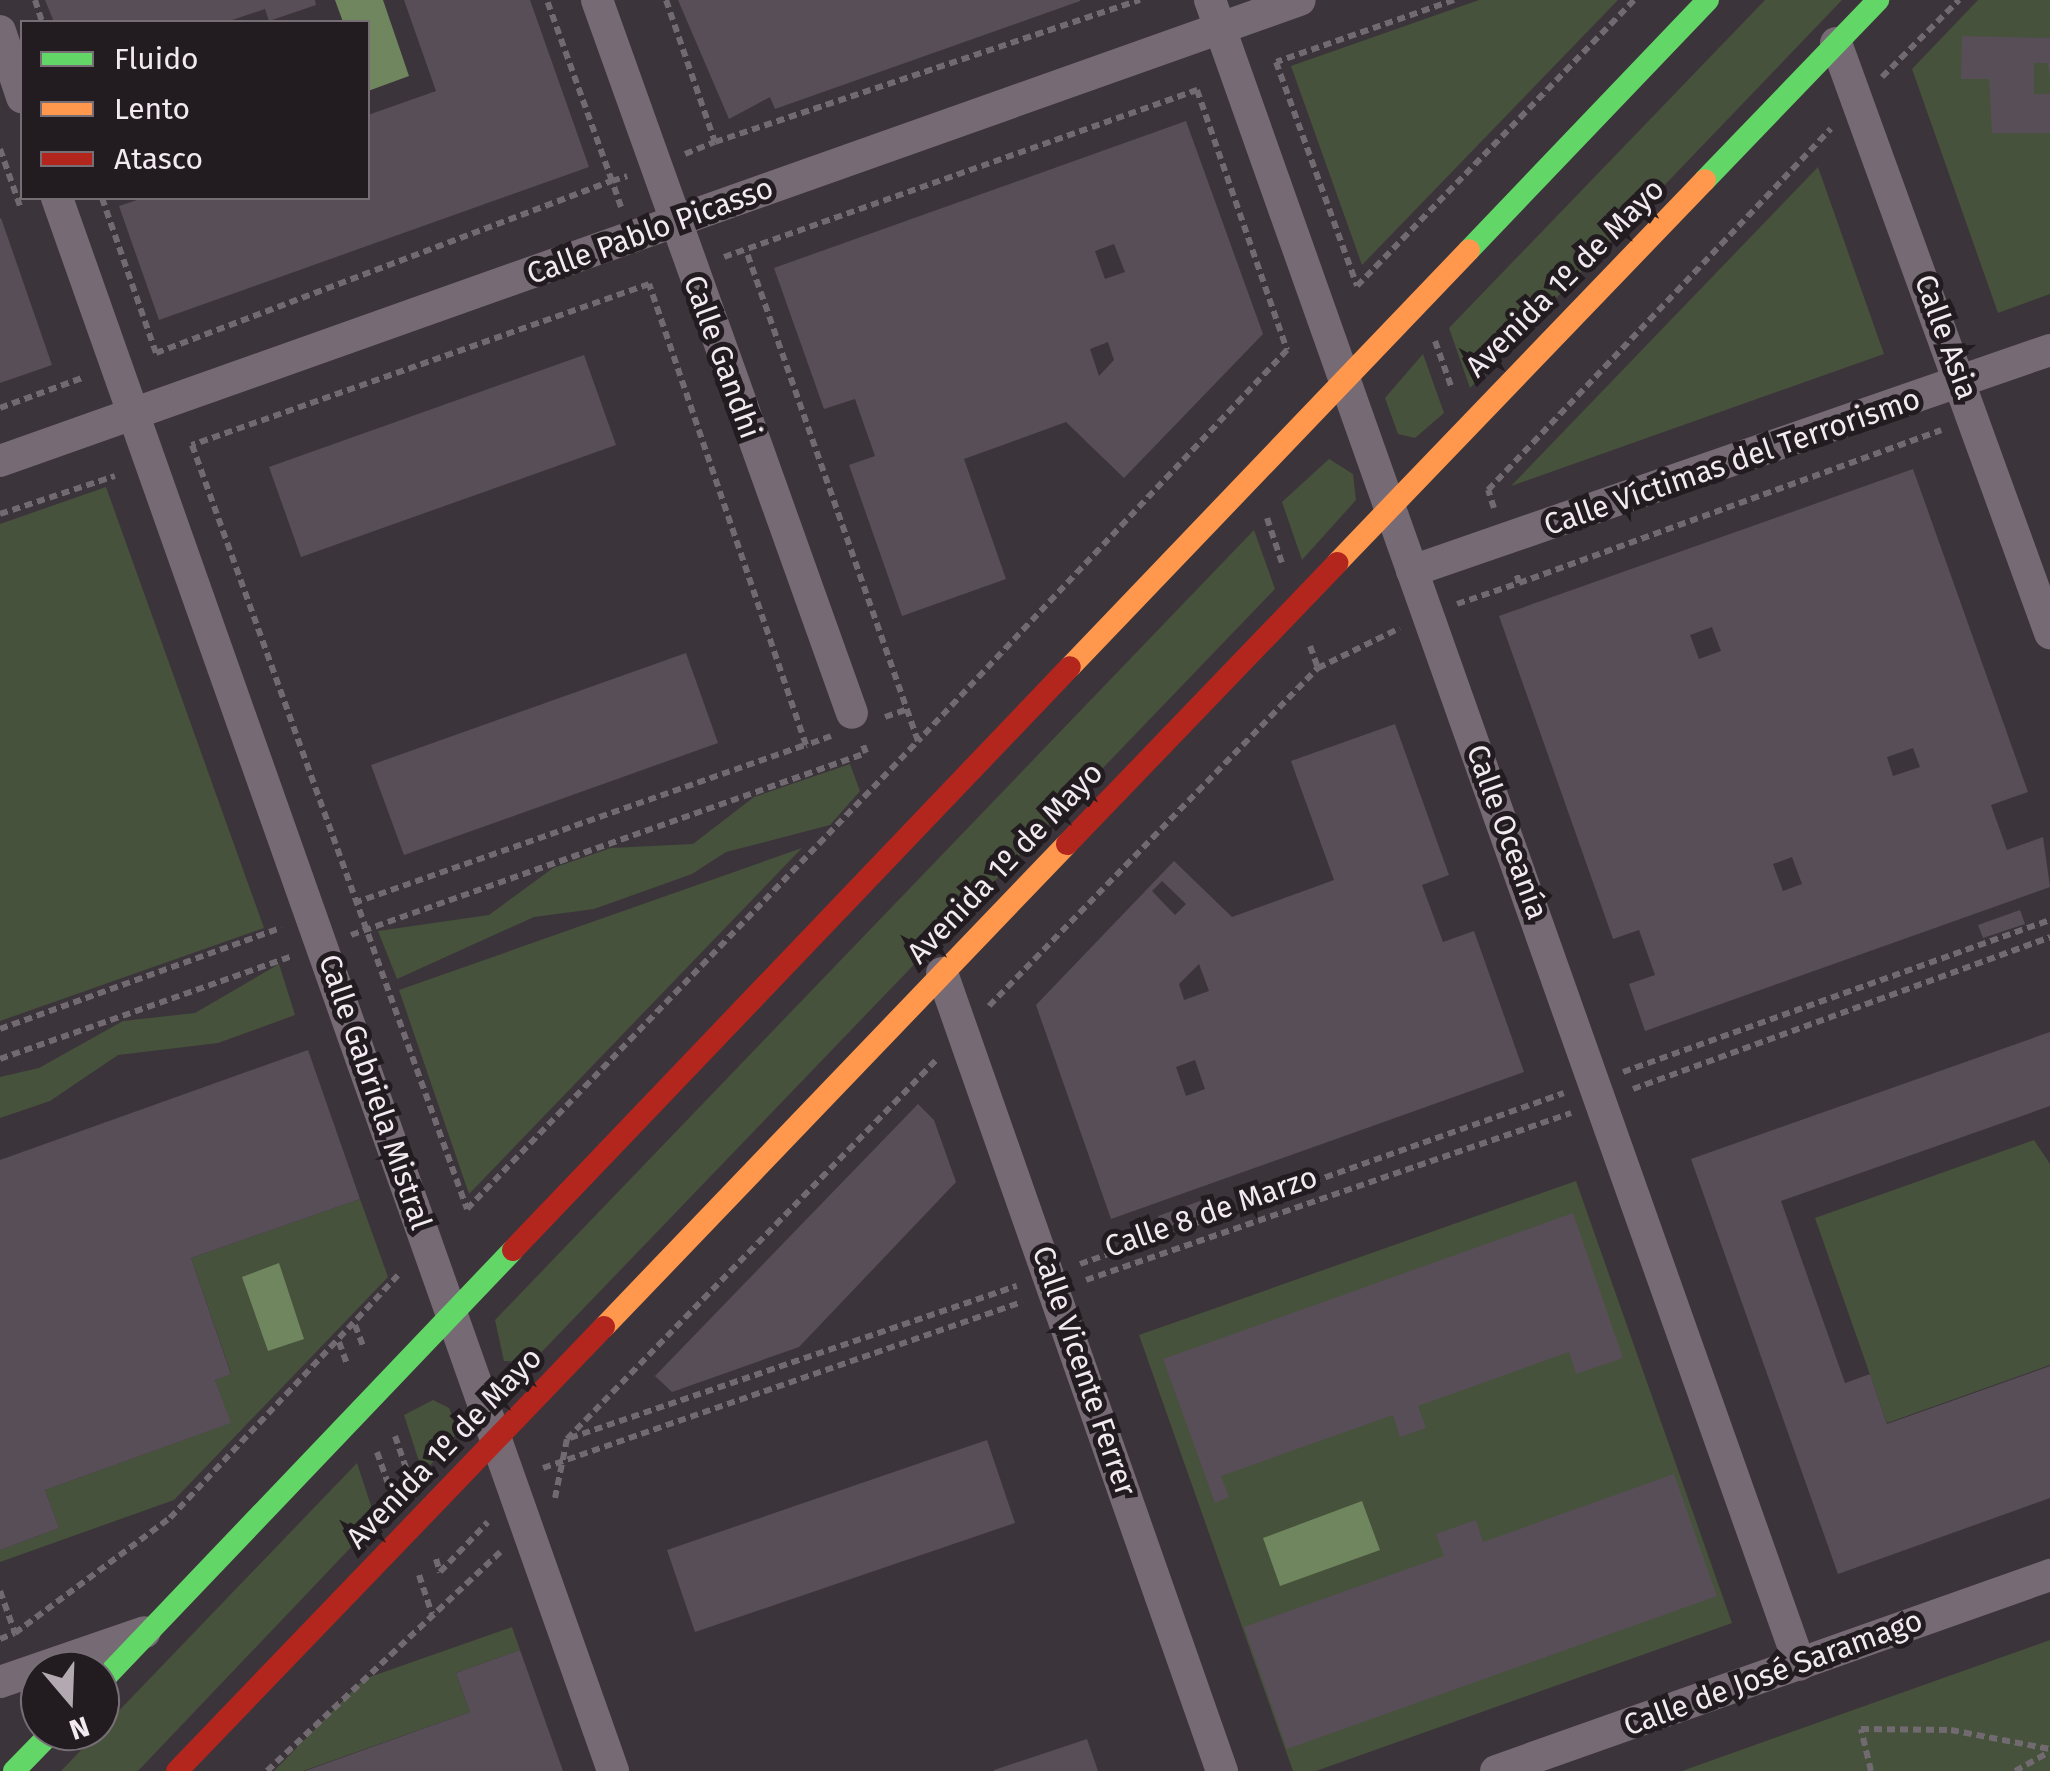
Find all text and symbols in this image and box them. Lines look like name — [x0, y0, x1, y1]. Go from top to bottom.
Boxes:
legend — [20, 20, 370, 200]
text: Fluido — [114, 41, 199, 77]
text: Lento — [114, 91, 190, 127]
text: Atasco — [114, 141, 203, 177]
street label: Calle Pablo Picasso — [522, 170, 778, 292]
street label: Avenida 1º de Mayo — [1458, 171, 1672, 385]
street label: Calle Gandhi — [676, 270, 768, 444]
street label: Calle Asia — [1907, 270, 1985, 404]
street label: Calle Víctimas del Terrorismo — [1539, 381, 1925, 543]
street label: Calle Oceanía — [1459, 740, 1555, 924]
street label: Avenida 1º de Mayo — [900, 755, 1110, 971]
street label: Calle Gabriela Mistral — [311, 950, 439, 1234]
street label: Calle 8 de Marzo — [1100, 1159, 1322, 1265]
street label: Calle Vicente Ferrer — [1024, 1241, 1144, 1501]
street label: Avenida 1º de Mayo — [339, 1340, 549, 1556]
street label: Calle de José Saramago — [1619, 1602, 1927, 1744]
north arrow — [20, 1651, 120, 1751]
text: N — [65, 1709, 93, 1747]

